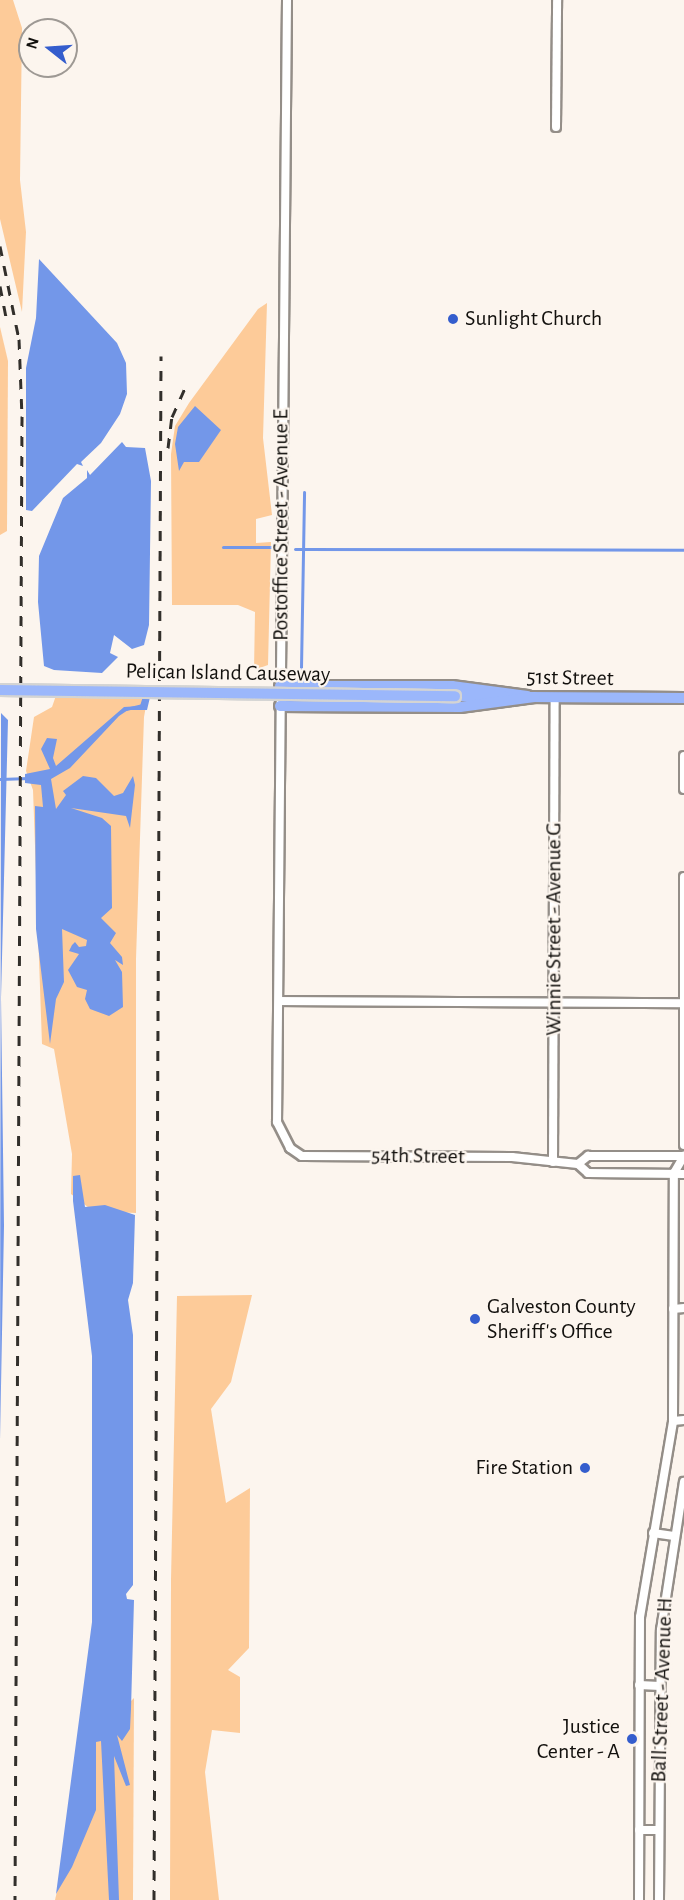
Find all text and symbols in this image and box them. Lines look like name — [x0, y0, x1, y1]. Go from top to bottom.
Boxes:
north arrow — [18, 18, 78, 78]
text: N — [23, 36, 42, 51]
place label: Sunlight Church — [465, 306, 602, 332]
marker: Sunlight Church — [446, 312, 460, 326]
street label: Postoffice Street - Avenue E — [268, 409, 294, 641]
street label: Pelican Island Causeway — [125, 658, 331, 688]
street label: 51st Street — [526, 664, 614, 692]
street label: Winnie Street - Avenue G — [541, 822, 567, 1036]
street label: 54th Street — [371, 1142, 465, 1170]
place label: Galveston County Sheriff's Office — [487, 1293, 636, 1344]
marker: Galveston County Sheriff's Office — [468, 1312, 482, 1326]
place label: Fire Station — [475, 1455, 573, 1481]
marker: Fire Station — [578, 1461, 592, 1475]
street label: Ball Street - Avenue H — [646, 1597, 678, 1783]
place label: Justice Center - A — [537, 1713, 620, 1765]
marker: Justice Center - A — [625, 1732, 639, 1746]

